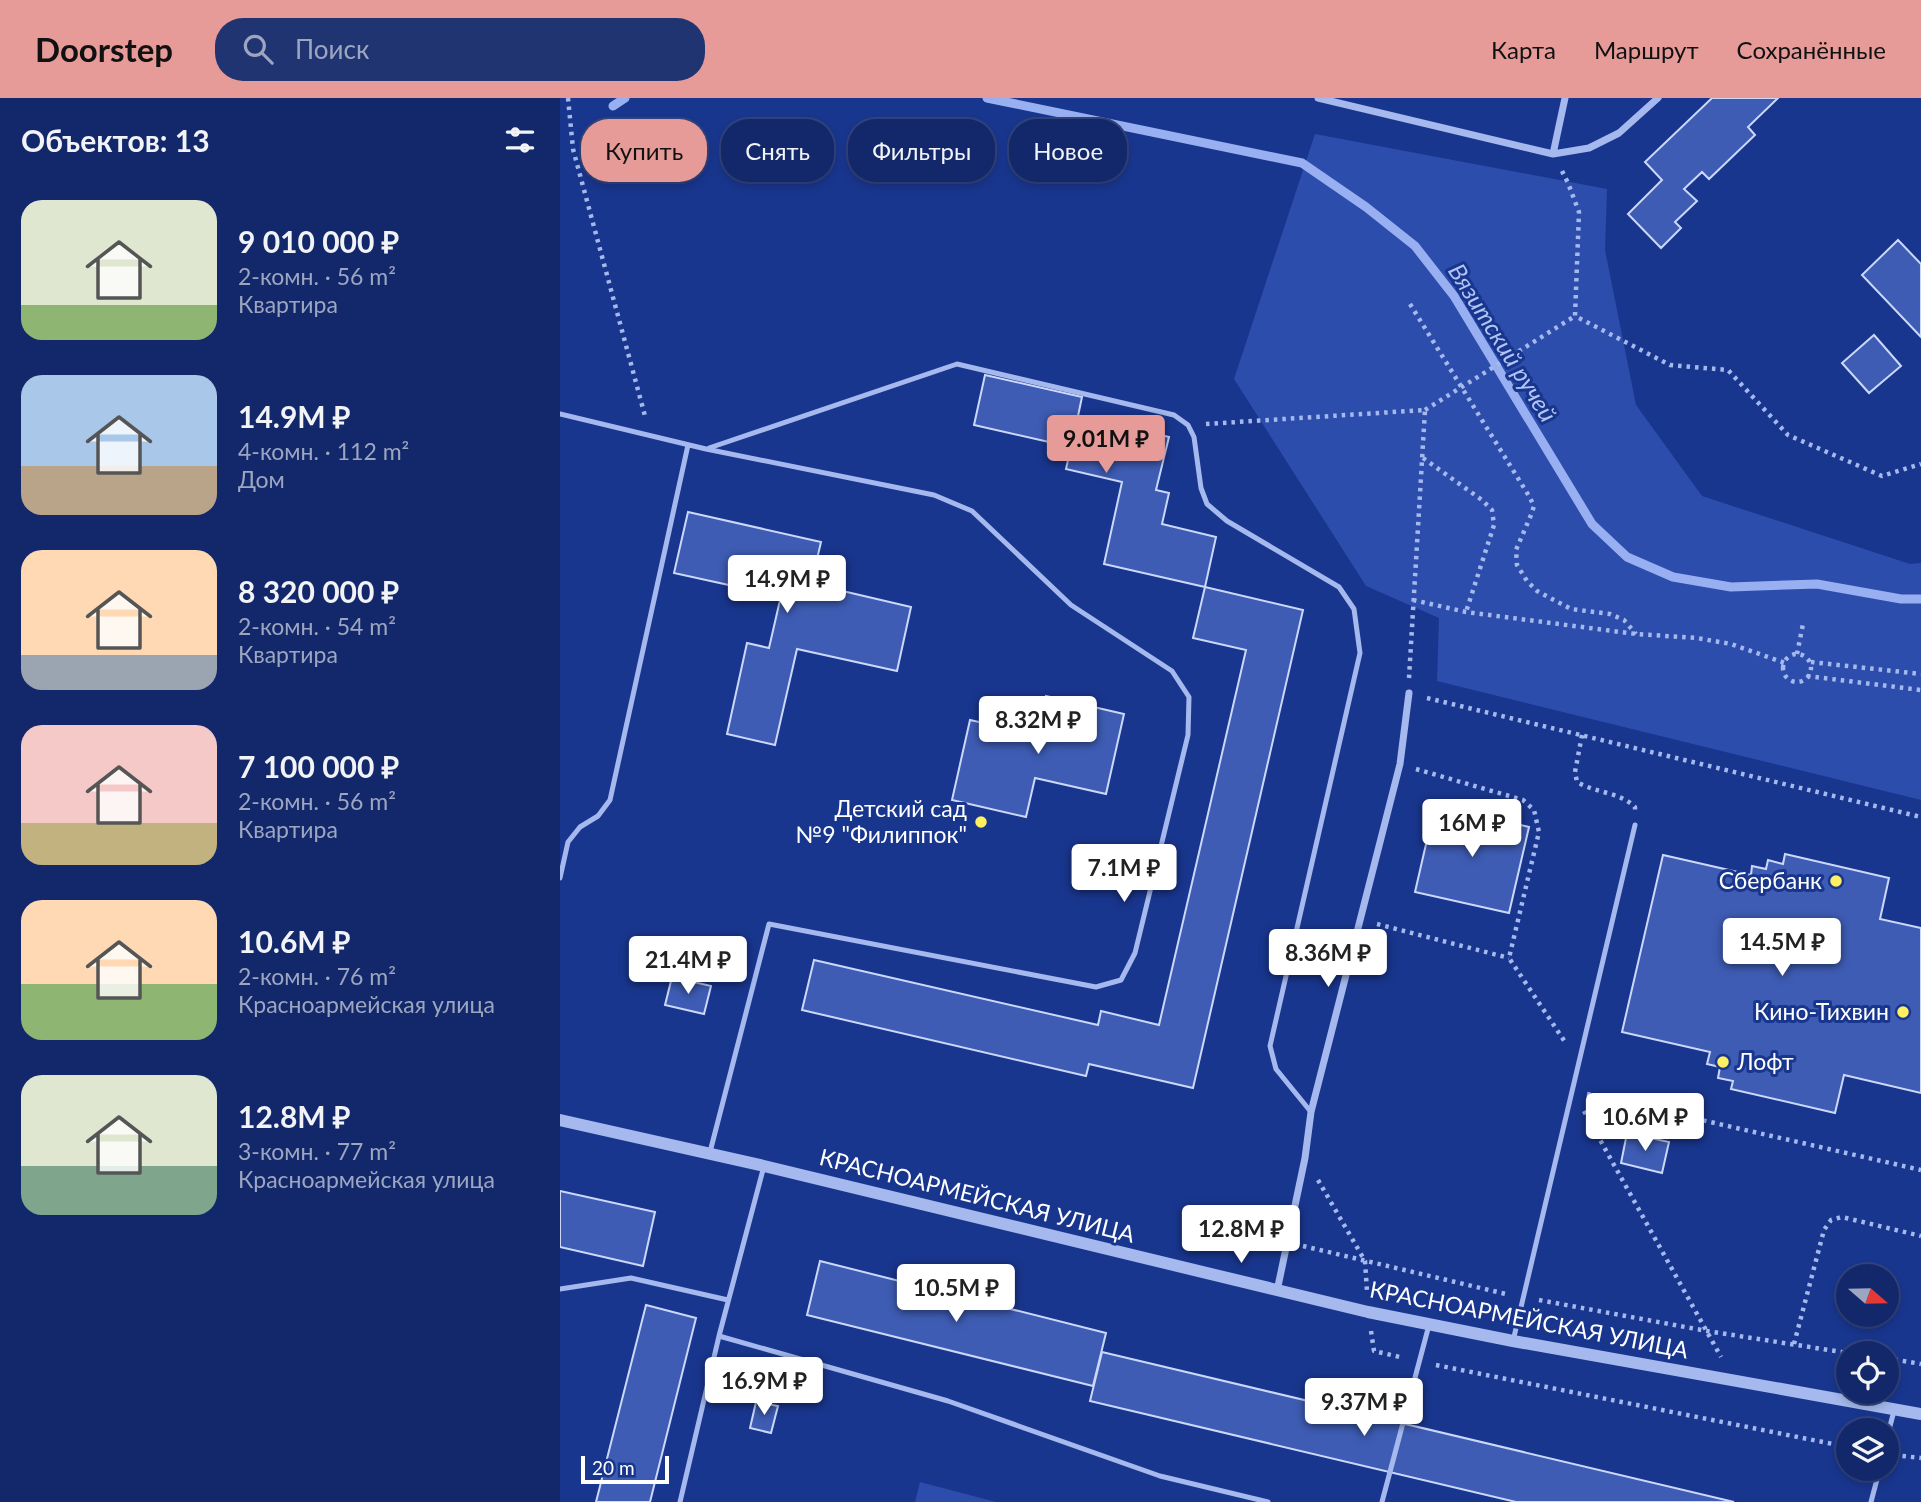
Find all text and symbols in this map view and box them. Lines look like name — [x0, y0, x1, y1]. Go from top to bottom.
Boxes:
search box — [215, 18, 705, 81]
text: Doorstep — [35, 29, 173, 69]
icon: search — [239, 30, 277, 68]
text: Поиск — [295, 33, 369, 65]
text: Карта — [1491, 35, 1556, 64]
text: Маршрут — [1594, 35, 1699, 64]
text: Сохранённые — [1737, 35, 1886, 64]
chip: Купить — [581, 119, 707, 182]
chip: Снять — [721, 119, 834, 182]
chip: Фильтры — [848, 119, 995, 182]
chip: Новое — [1009, 119, 1127, 182]
icon: filters — [501, 121, 539, 159]
text: Объектов: 13 — [21, 122, 210, 158]
text: 9 010 000 ₽ — [238, 223, 399, 259]
icon: home — [77, 228, 161, 312]
water label: Вязитский ручей — [1443, 258, 1564, 427]
text: 2-комн. · 56 m² — [238, 262, 396, 290]
text: Квартира — [238, 290, 338, 318]
text: 14.9M ₽ — [238, 398, 350, 434]
icon: home — [77, 403, 161, 487]
pin: 9.01M ₽ — [1041, 416, 1171, 475]
text: 9.01M ₽ — [1063, 424, 1149, 452]
text: 4-комн. · 112 m² — [238, 437, 409, 465]
text: Дом — [238, 465, 285, 493]
pin: 14.9M ₽ — [722, 556, 852, 615]
text: 14.9M ₽ — [744, 564, 830, 592]
text: 8 320 000 ₽ — [238, 573, 399, 609]
icon: home — [77, 578, 161, 662]
text: 2-комн. · 54 m² — [238, 612, 396, 640]
text: Квартира — [238, 640, 338, 668]
pin: 8.32M ₽ — [973, 696, 1103, 756]
text: 8.32M ₽ — [995, 705, 1081, 733]
text: 7 100 000 ₽ — [238, 748, 399, 784]
icon: home — [77, 753, 161, 837]
text: 2-комн. · 56 m² — [238, 787, 396, 815]
place label: Детский сад №9 "Филиппок" — [796, 794, 967, 848]
pin: 16M ₽ — [1423, 800, 1521, 859]
text: 16M ₽ — [1438, 808, 1506, 836]
marker: Детский сад №9 "Филиппок" — [973, 814, 989, 830]
text: Квартира — [238, 815, 338, 843]
pin: 7.1M ₽ — [1067, 844, 1181, 904]
text: 7.1M ₽ — [1088, 853, 1160, 881]
place label: Сбербанк — [1719, 866, 1822, 894]
marker: Сбербанк — [1828, 873, 1844, 889]
pin: 14.5M ₽ — [1717, 918, 1847, 978]
text: 10.6M ₽ — [238, 923, 350, 959]
text: 14.5M ₽ — [1739, 927, 1825, 955]
icon: home — [77, 928, 161, 1012]
pin: 8.36M ₽ — [1263, 930, 1393, 989]
pin: 21.4M ₽ — [623, 936, 753, 996]
text: 8.36M ₽ — [1285, 938, 1371, 966]
text: 21.4M ₽ — [645, 945, 731, 973]
text: 2-комн. · 76 m² — [238, 962, 396, 990]
text: Красноармейская улица — [238, 990, 495, 1018]
place label: Кино-Тихвин — [1754, 997, 1889, 1025]
marker: Кино-Тихвин — [1895, 1004, 1911, 1020]
place label: Лофт — [1736, 1047, 1794, 1075]
marker: Лофт — [1715, 1054, 1731, 1070]
pin: 10.6M ₽ — [1580, 1094, 1710, 1153]
text: 12.8M ₽ — [238, 1098, 350, 1134]
text: 10.6M ₽ — [1602, 1102, 1688, 1130]
icon: home — [77, 1103, 161, 1187]
text: 3-комн. · 77 m² — [238, 1137, 396, 1165]
street label: КРАСНОАРМЕЙСКАЯ УЛИЦА — [817, 1142, 1138, 1248]
text: Красноармейская улица — [238, 1165, 495, 1193]
pin: 12.8M ₽ — [1176, 1206, 1306, 1265]
text: 12.8M ₽ — [1198, 1214, 1284, 1242]
pin: 10.5M ₽ — [891, 1264, 1021, 1324]
north arrow — [1836, 1264, 1899, 1326]
map controls — [1836, 1264, 1899, 1481]
text: 10.5M ₽ — [913, 1273, 999, 1301]
street label: КРАСНОАРМЕЙСКАЯ УЛИЦА — [1368, 1274, 1691, 1364]
button: locate — [1836, 1341, 1899, 1404]
pin: 16.9M ₽ — [699, 1358, 829, 1417]
text: 16.9M ₽ — [721, 1366, 807, 1394]
pin: 9.37M ₽ — [1299, 1378, 1429, 1438]
text: 9.37M ₽ — [1321, 1387, 1407, 1415]
button: layers — [1836, 1418, 1899, 1481]
scale bar — [581, 1453, 668, 1485]
text: 20 m — [592, 1456, 635, 1479]

